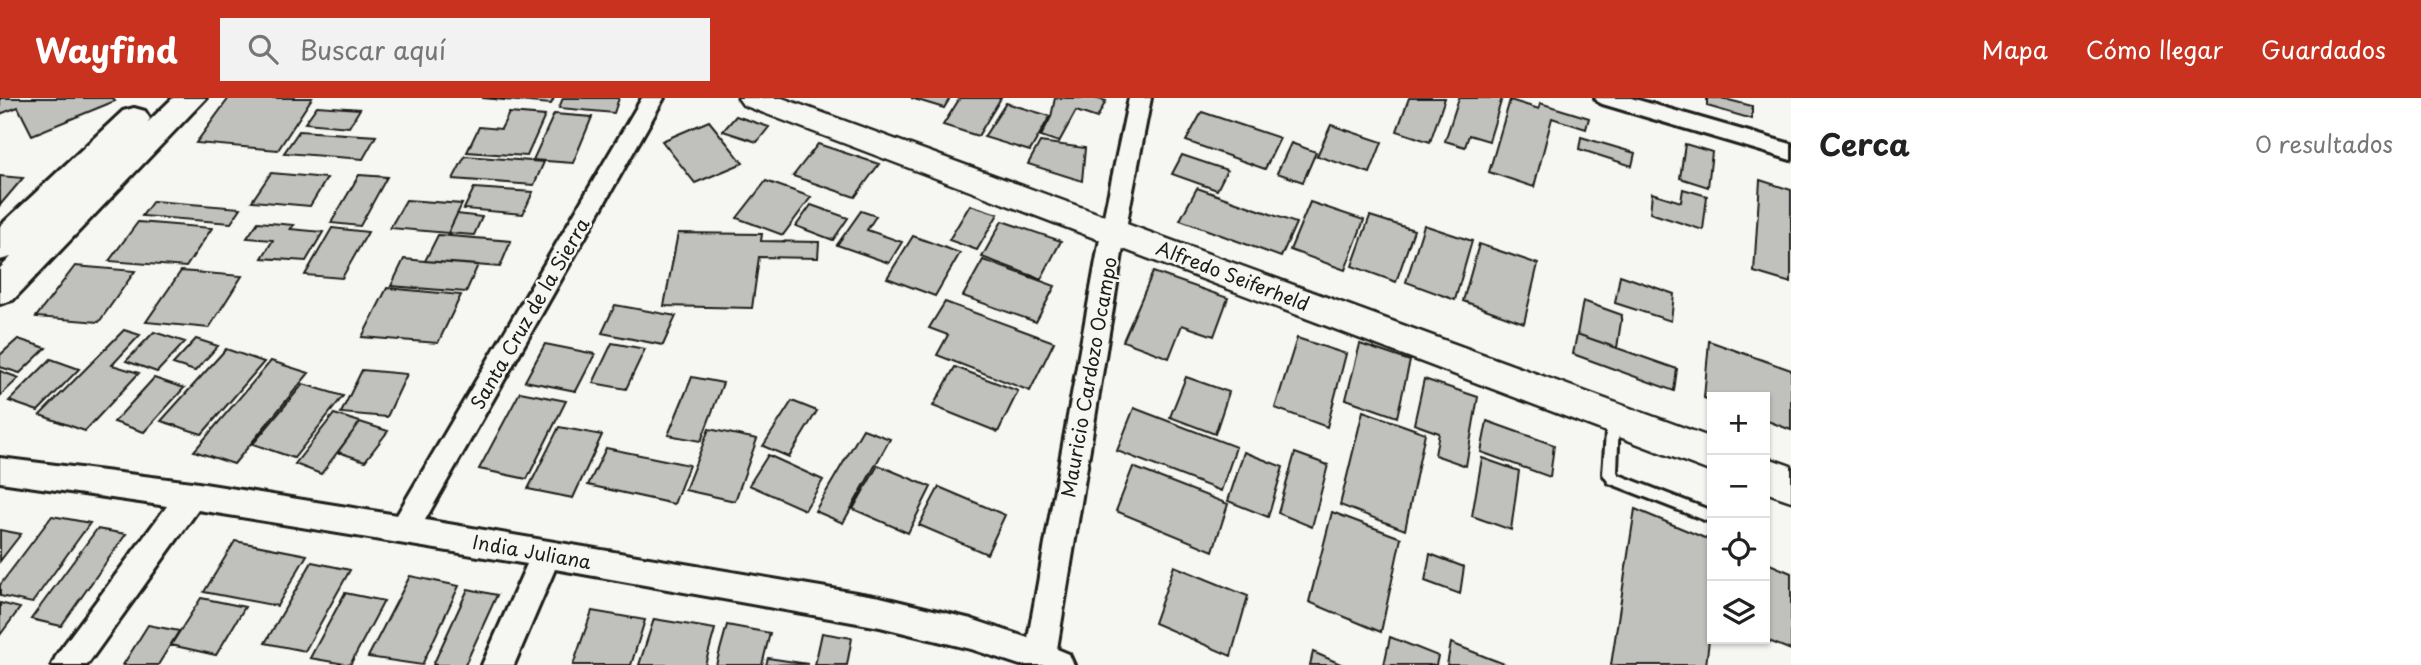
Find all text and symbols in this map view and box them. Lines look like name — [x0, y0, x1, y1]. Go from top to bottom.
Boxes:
search box — [220, 18, 710, 81]
text: Wayfind — [35, 24, 178, 74]
icon: search — [244, 30, 282, 68]
text: Buscar aquí — [300, 30, 446, 69]
text: Mapa — [1982, 31, 2048, 67]
text: Cómo llegar — [2086, 31, 2223, 67]
text: Guardados — [2261, 31, 2386, 67]
text: Cerca — [1819, 121, 1910, 166]
text: 0 resultados — [2255, 126, 2393, 161]
street label: Santa Cruz de la Sierra — [463, 212, 595, 414]
street label: Alfredo Seiferheld — [1153, 233, 1313, 317]
street label: Mauricio Cardozo Ocampo — [1053, 255, 1123, 499]
map controls — [1707, 392, 1770, 644]
button: + — [1707, 392, 1770, 455]
button: − — [1707, 455, 1770, 518]
button: locate — [1707, 518, 1770, 581]
street label: India Juliana — [471, 527, 594, 575]
button: layers — [1707, 581, 1770, 644]

